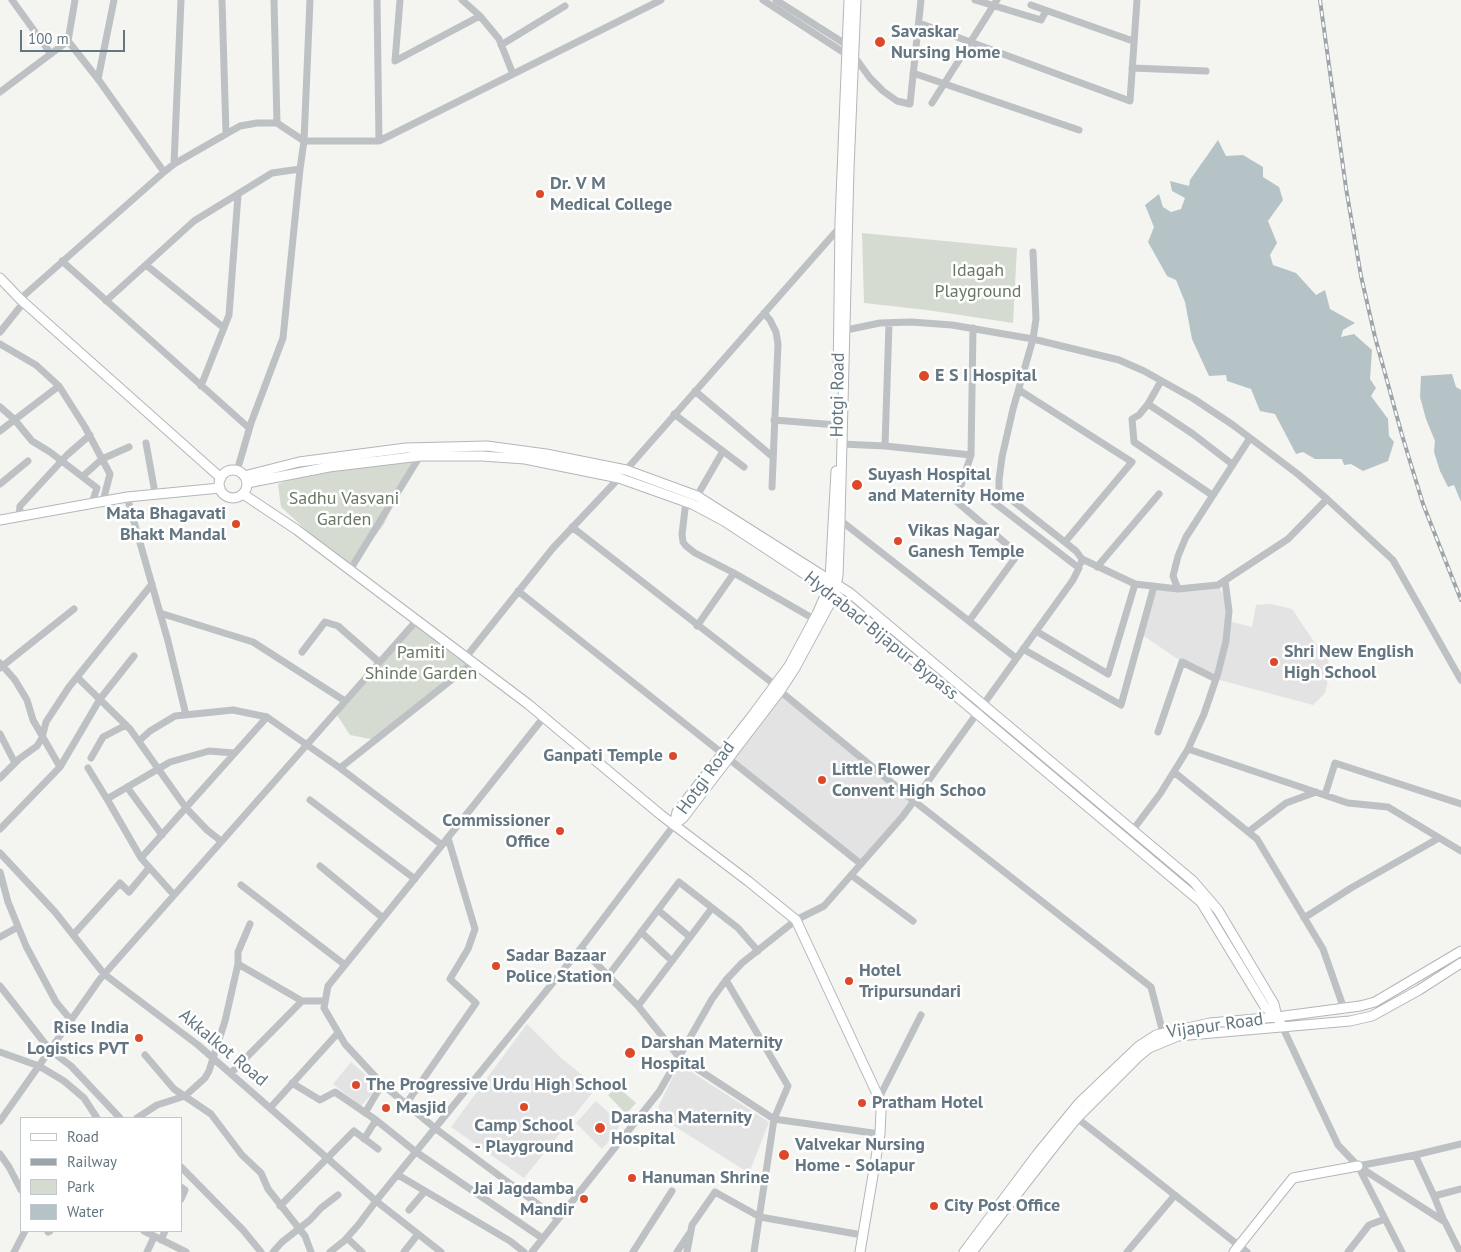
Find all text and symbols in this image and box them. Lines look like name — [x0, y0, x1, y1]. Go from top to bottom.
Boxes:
scale bar — [22, 20, 128, 52]
place label: Savaskar Nursing Home — [891, 21, 1000, 64]
text: 100 m — [28, 29, 69, 48]
marker: Savaskar Nursing Home — [873, 35, 887, 49]
place label: Dr. V M Medical College — [550, 173, 672, 215]
marker: Dr. V M Medical College — [534, 188, 546, 200]
park label: Idagah Playground — [934, 260, 1022, 302]
street label: Hotgi Road — [826, 352, 850, 438]
place label: E S I Hospital — [935, 365, 1037, 387]
marker: E S I Hospital — [917, 369, 931, 383]
place label: Suyash Hospital and Maternity Home — [868, 464, 1025, 506]
marker: Suyash Hospital and Maternity Home — [850, 478, 864, 492]
park label: Sadhu Vasvani Garden — [289, 488, 399, 530]
place label: Mata Bhagavati Bhakt Mandal — [106, 503, 226, 546]
marker: Mata Bhagavati Bhakt Mandal — [230, 518, 242, 530]
place label: Vikas Nagar Ganesh Temple — [908, 520, 1025, 562]
marker: Vikas Nagar Ganesh Temple — [892, 535, 904, 547]
street label: Hydrabad-Bijapur Bypass — [800, 567, 962, 705]
place label: Shri New English High School — [1284, 641, 1414, 684]
park label: Pamiti Shinde Garden — [365, 642, 477, 684]
marker: Shri New English High School — [1268, 656, 1280, 668]
street label: Hotgi Road — [672, 737, 740, 819]
place label: Ganpati Temple — [543, 745, 663, 767]
marker: Ganpati Temple — [667, 750, 679, 762]
place label: Little Flower Convent High Schoo — [832, 759, 986, 802]
marker: Little Flower Convent High Schoo — [816, 774, 828, 786]
place label: Commissioner Office — [442, 810, 550, 852]
marker: Commissioner Office — [554, 825, 566, 837]
place label: Sadar Bazaar Police Station — [506, 945, 612, 988]
marker: Sadar Bazaar Police Station — [490, 960, 502, 972]
place label: Hotel Tripursundari — [859, 960, 961, 1002]
marker: Hotel Tripursundari — [843, 975, 855, 987]
street label: Akkalkot Road — [174, 1005, 272, 1091]
street label: Vijapur Road — [1165, 1009, 1265, 1043]
place label: Rise India Logistics PVT — [27, 1017, 129, 1060]
marker: Rise India Logistics PVT — [133, 1032, 145, 1044]
place label: Darshan Maternity Hospital — [641, 1032, 783, 1074]
marker: Darshan Maternity Hospital — [623, 1046, 637, 1060]
place label: The Progressive Urdu High School — [366, 1074, 627, 1096]
marker: The Progressive Urdu High School — [350, 1079, 362, 1091]
place label: Pratham Hotel — [872, 1092, 983, 1114]
place label: Masjid — [396, 1097, 446, 1119]
marker: Pratham Hotel — [856, 1097, 868, 1109]
marker: Camp School - Playground — [518, 1101, 530, 1113]
marker: Masjid — [380, 1102, 392, 1114]
place label: Darasha Maternity Hospital — [611, 1107, 752, 1150]
place label: Camp School - Playground — [474, 1115, 574, 1158]
legend — [20, 1117, 182, 1232]
marker: Darasha Maternity Hospital — [593, 1121, 607, 1135]
text: Road — [67, 1127, 99, 1146]
place label: Valvekar Nursing Home - Solapur — [795, 1134, 925, 1176]
marker: Valvekar Nursing Home - Solapur — [777, 1148, 791, 1162]
text: Railway — [67, 1152, 117, 1171]
place label: Hanuman Shrine — [642, 1167, 769, 1189]
marker: Hanuman Shrine — [626, 1172, 638, 1184]
text: Park — [67, 1177, 95, 1196]
place label: Jai Jagdamba Mandir — [473, 1178, 574, 1220]
marker: Jai Jagdamba Mandir — [578, 1193, 590, 1205]
place label: City Post Office — [944, 1195, 1060, 1217]
marker: City Post Office — [928, 1200, 940, 1212]
text: Water — [67, 1202, 104, 1221]

